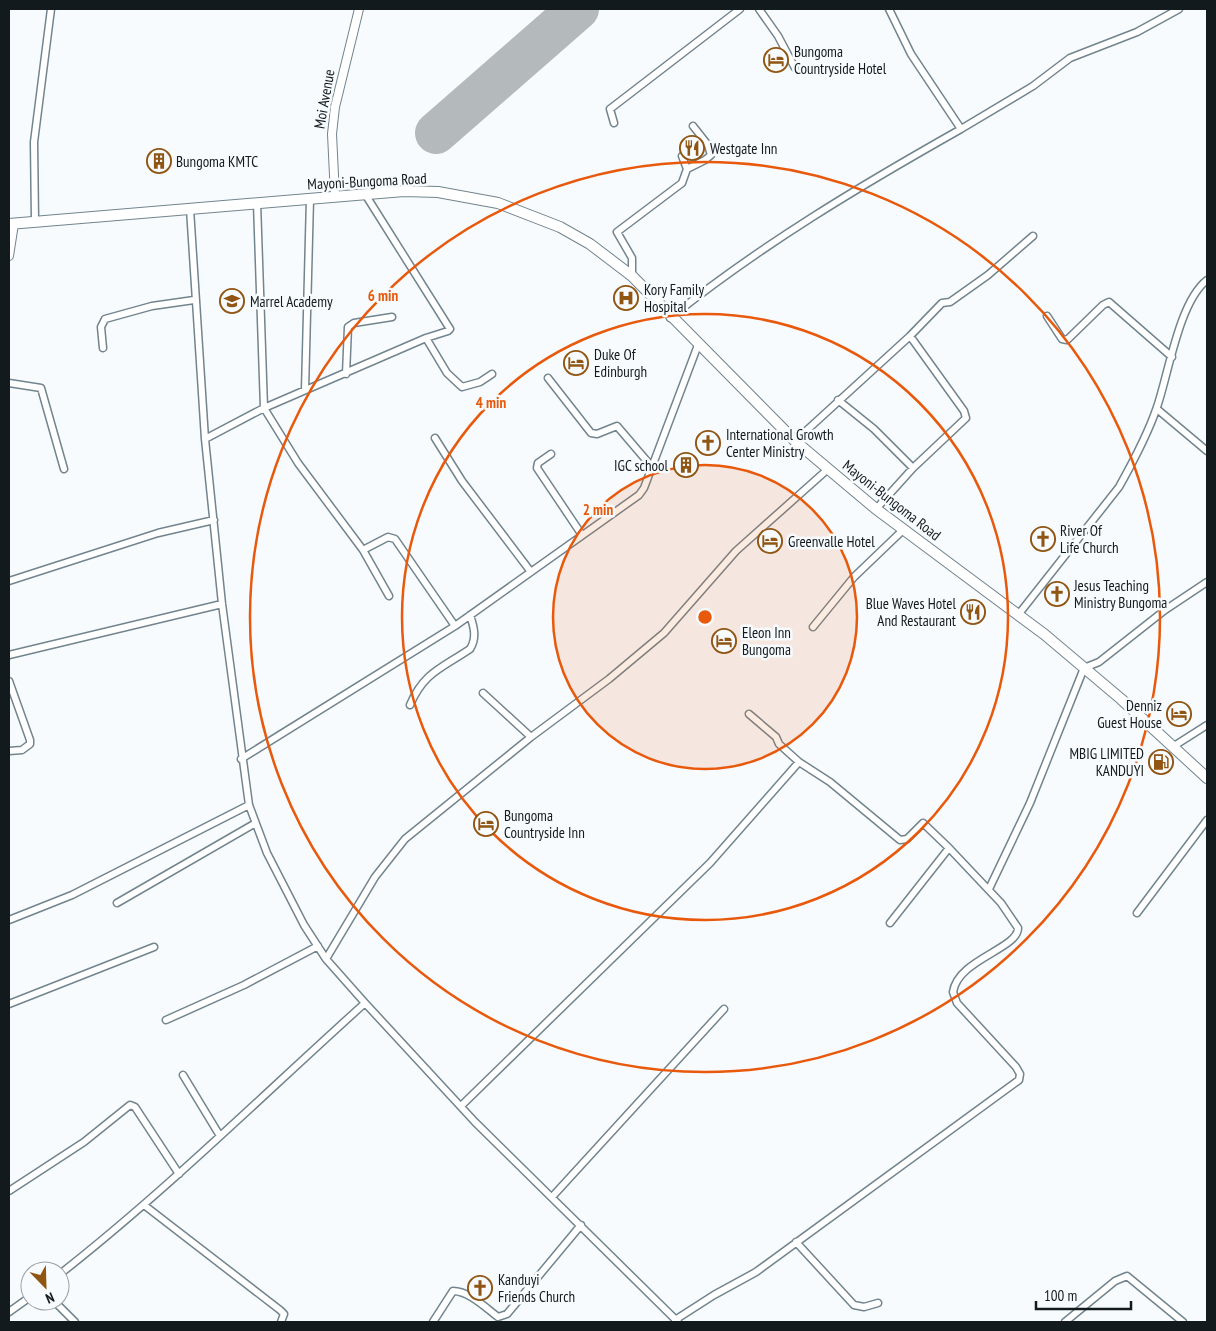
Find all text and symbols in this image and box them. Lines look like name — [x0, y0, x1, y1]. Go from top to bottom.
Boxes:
place label: Bungoma Countryside Hotel — [794, 42, 887, 78]
hotel icon: Bungoma Countryside Hotel — [763, 47, 789, 73]
street label: Moi Avenue — [309, 68, 339, 130]
restaurant icon: Westgate Inn — [679, 135, 705, 161]
place label: Westgate Inn — [710, 139, 777, 158]
building icon: Bungoma KMTC — [146, 148, 172, 174]
place label: Bungoma KMTC — [176, 152, 258, 171]
street label: Mayoni-Bungoma Road — [307, 168, 427, 194]
place label: Kory Family Hospital — [644, 280, 704, 316]
hospital icon: Kory Family Hospital — [613, 285, 639, 311]
text: 6 min — [368, 286, 398, 305]
school or university icon: Marrel Academy — [219, 288, 245, 314]
place label: Marrel Academy — [250, 292, 333, 311]
place label: Duke Of Edinburgh — [594, 345, 647, 381]
hotel icon: Duke Of Edinburgh — [563, 350, 589, 376]
text: 4 min — [476, 393, 506, 412]
place label: International Growth Center Ministry — [726, 425, 834, 461]
church icon: International Growth Center Ministry — [695, 430, 721, 456]
building icon: IGC school — [673, 452, 699, 478]
place label: IGC school — [614, 456, 668, 475]
street label: Mayoni-Bungoma Road — [839, 456, 945, 544]
text: 2 min — [583, 500, 613, 519]
place label: River Of Life Church — [1060, 521, 1119, 557]
church icon: River Of Life Church — [1030, 526, 1056, 552]
hotel icon: Greenvalle Hotel — [757, 528, 783, 554]
place label: Greenvalle Hotel — [788, 532, 875, 551]
place label: Jesus Teaching Ministry Bungoma — [1073, 576, 1167, 612]
church icon: Jesus Teaching Ministry Bungoma — [1044, 581, 1070, 607]
place label: Blue Waves Hotel And Restaurant — [866, 594, 956, 630]
restaurant icon: Blue Waves Hotel And Restaurant — [960, 599, 986, 625]
centre of rings — [696, 608, 714, 626]
place label: Eleon Inn Bungoma — [742, 623, 791, 659]
hotel icon: Eleon Inn Bungoma — [711, 628, 737, 654]
place label: Denniz Guest House — [1097, 696, 1162, 732]
hotel icon: Denniz Guest House — [1166, 701, 1192, 727]
place label: MBIG LIMITED KANDUYI — [1070, 744, 1144, 780]
fuel station icon: MBIG LIMITED KANDUYI — [1148, 749, 1174, 775]
place label: Bungoma Countryside Inn — [504, 806, 585, 842]
hotel icon: Bungoma Countryside Inn — [473, 811, 499, 837]
north arrow — [20, 1261, 70, 1311]
place label: Kanduyi Friends Church — [498, 1270, 575, 1306]
church icon: Kanduyi Friends Church — [467, 1275, 493, 1301]
scale bar — [1036, 1278, 1131, 1310]
text: 100 m — [1044, 1286, 1077, 1305]
text: N — [43, 1288, 57, 1308]

